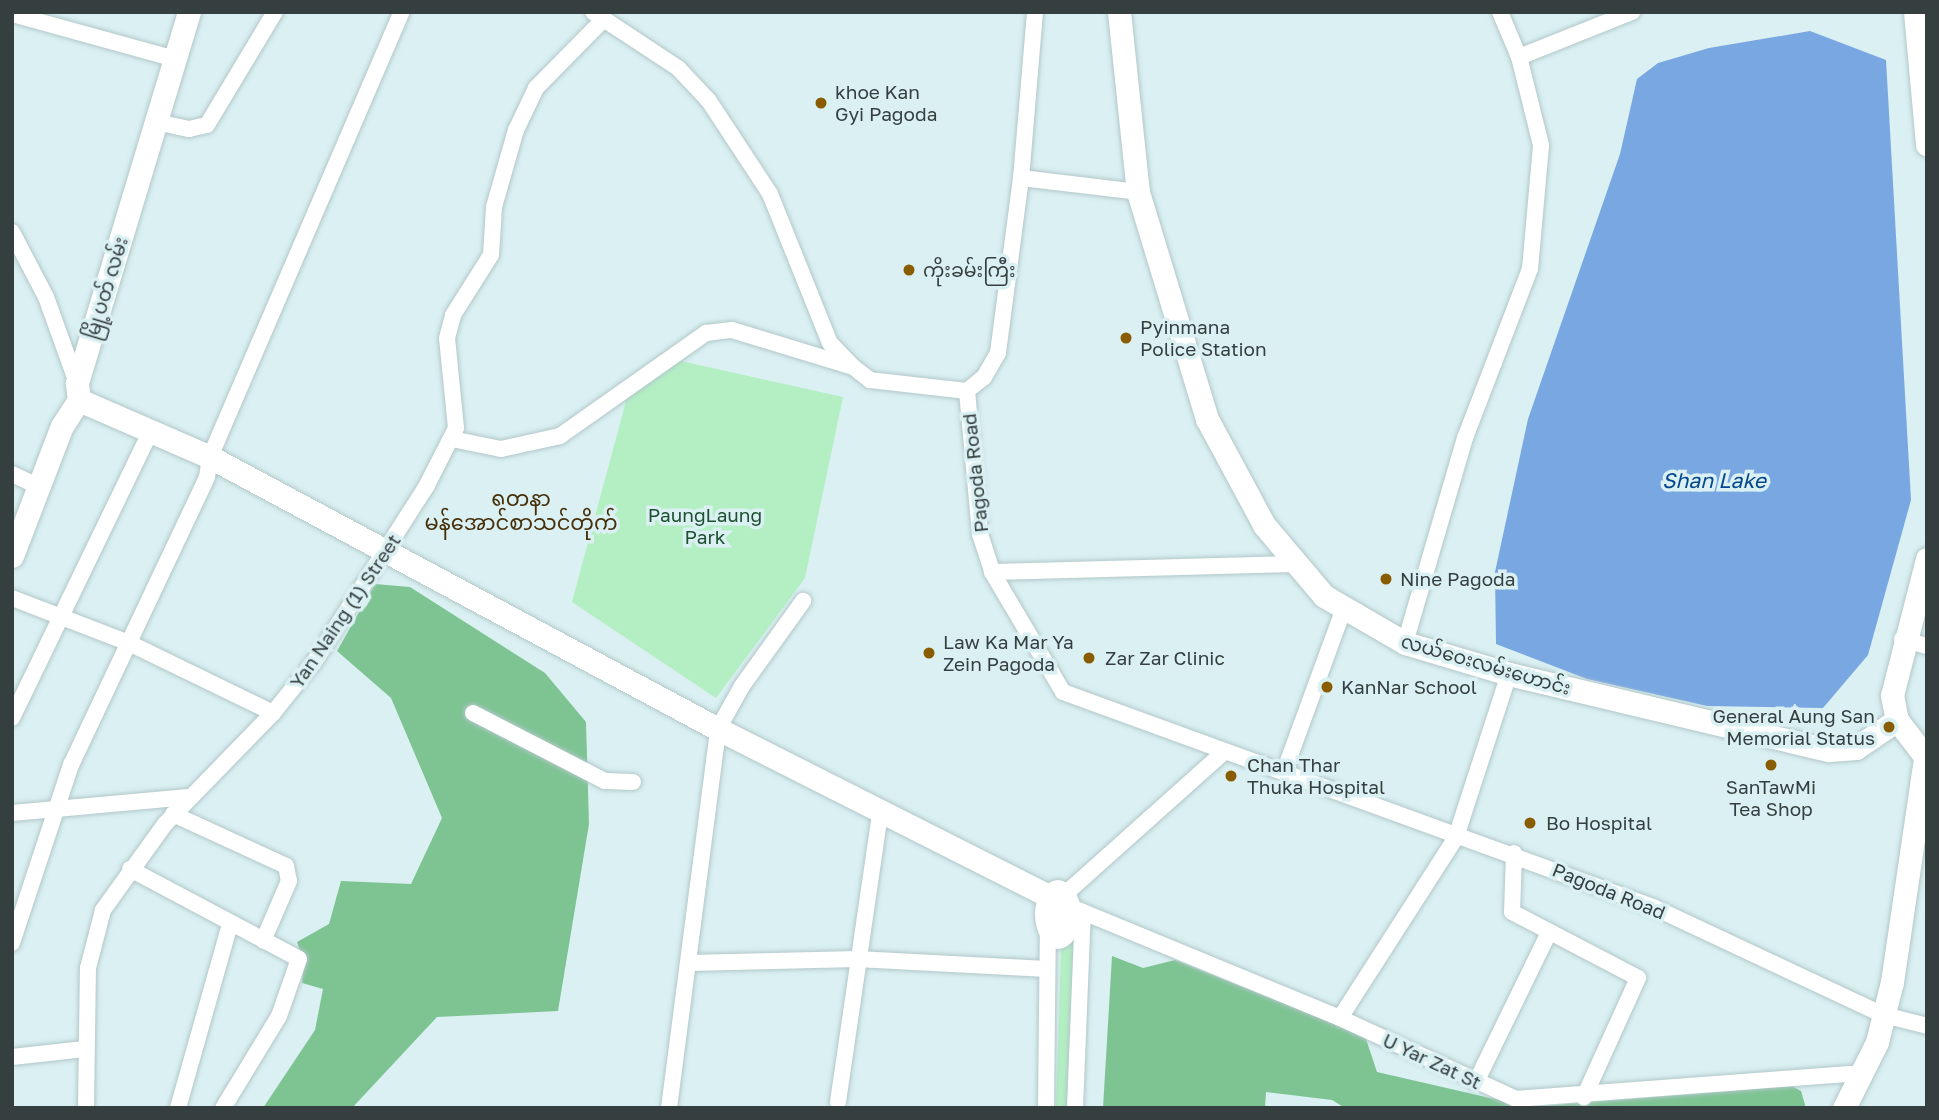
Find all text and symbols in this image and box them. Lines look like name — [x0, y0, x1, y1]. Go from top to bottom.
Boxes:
place label: khoe Kan Gyi Pagoda — [835, 81, 937, 125]
marker: khoe Kan Gyi Pagoda — [813, 95, 829, 111]
street label: မြို့ပတ် လမ်း — [80, 234, 132, 342]
place label: ကိုးခမ်းကြီး — [923, 259, 1015, 281]
marker: ကိုးခမ်းကြီး — [901, 262, 917, 278]
place label: Pyinmana Police Station — [1140, 316, 1267, 360]
marker: Pyinmana Police Station — [1118, 330, 1134, 346]
street label: Pagoda Road — [957, 412, 993, 534]
water label: Shan Lake — [1662, 467, 1766, 493]
district label: ရတနာ မန်အောင်စာသင်တိုက် — [424, 485, 618, 535]
park label: PaungLaung Park — [648, 504, 762, 548]
street label: Yan Naing (1) Street — [285, 530, 405, 692]
place label: Nine Pagoda — [1400, 568, 1515, 590]
marker: Nine Pagoda — [1378, 571, 1394, 587]
street label: လယ်ဝေးလမ်းဟောင်း — [1399, 629, 1573, 699]
place label: Law Ka Mar Ya Zein Pagoda — [943, 631, 1074, 675]
marker: Law Ka Mar Ya Zein Pagoda — [921, 645, 937, 661]
place label: Zar Zar Clinic — [1105, 647, 1225, 669]
marker: Zar Zar Clinic — [1079, 648, 1099, 668]
place label: KanNar School — [1341, 676, 1477, 698]
marker: KanNar School — [1319, 679, 1335, 695]
place label: General Aung San Memorial Status — [1713, 705, 1875, 749]
marker: General Aung San Memorial Status — [1881, 719, 1897, 735]
place label: Chan Thar Thuka Hospital — [1247, 754, 1385, 798]
marker: SanTawMi Tea Shop — [1763, 757, 1779, 773]
marker: Chan Thar Thuka Hospital — [1221, 766, 1241, 786]
place label: SanTawMi Tea Shop — [1726, 776, 1816, 820]
place label: Bo Hospital — [1546, 812, 1652, 834]
marker: Bo Hospital — [1520, 813, 1540, 833]
street label: Pagoda Road — [1549, 858, 1669, 924]
street label: U Yar Zat St — [1379, 1028, 1485, 1094]

